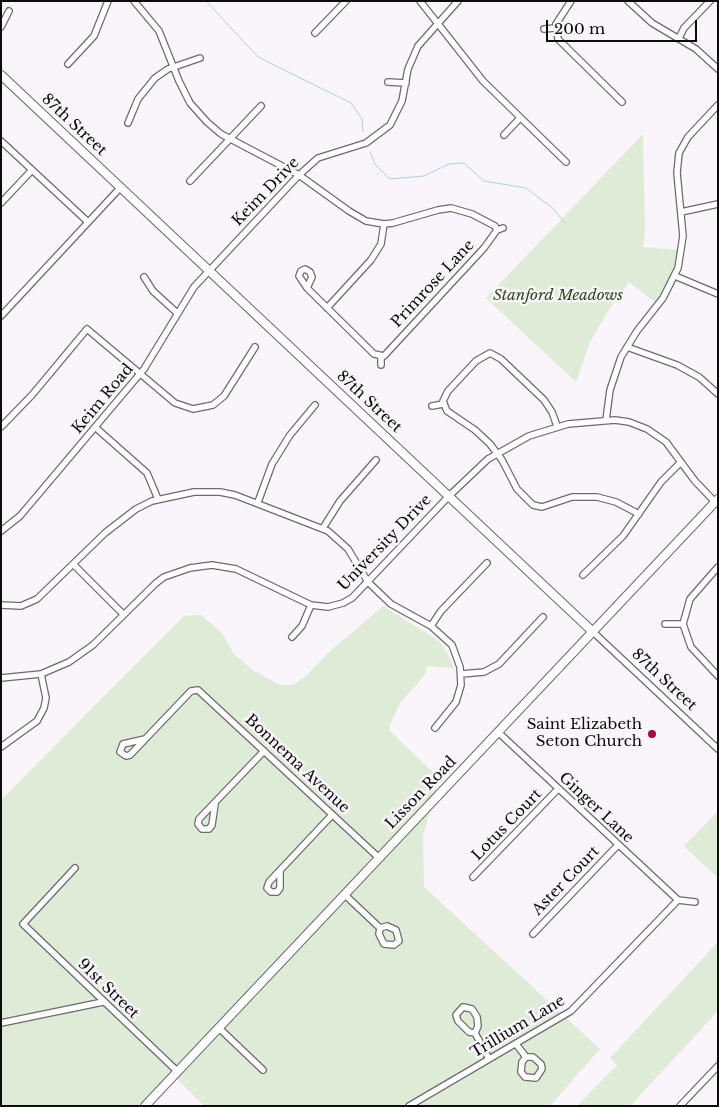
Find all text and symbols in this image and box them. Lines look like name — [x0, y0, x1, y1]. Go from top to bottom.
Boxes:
scale bar — [549, 10, 700, 42]
text: 200 m — [554, 19, 605, 38]
street label: 87th Street — [38, 90, 110, 160]
street label: Keim Drive — [229, 154, 303, 230]
street label: Primrose Lane — [388, 236, 478, 332]
park label: Stanford Meadows — [493, 287, 623, 305]
street label: Keim Road — [69, 361, 137, 437]
street label: 87th Street — [333, 367, 405, 437]
street label: University Drive — [335, 491, 435, 595]
street label: 87th Street — [628, 645, 700, 715]
street label: Bonnema Avenue — [241, 711, 353, 817]
place label: Saint Elizabeth Seton Church — [527, 716, 642, 751]
marker: Saint Elizabeth Seton Church — [646, 728, 658, 740]
street label: Lisson Road — [382, 753, 460, 833]
street label: Ginger Lane — [555, 769, 637, 847]
street label: Lotus Court — [468, 786, 546, 864]
street label: Aster Court — [529, 843, 603, 919]
street label: 91st Street — [74, 955, 142, 1023]
street label: Trillium Lane — [468, 992, 568, 1062]

